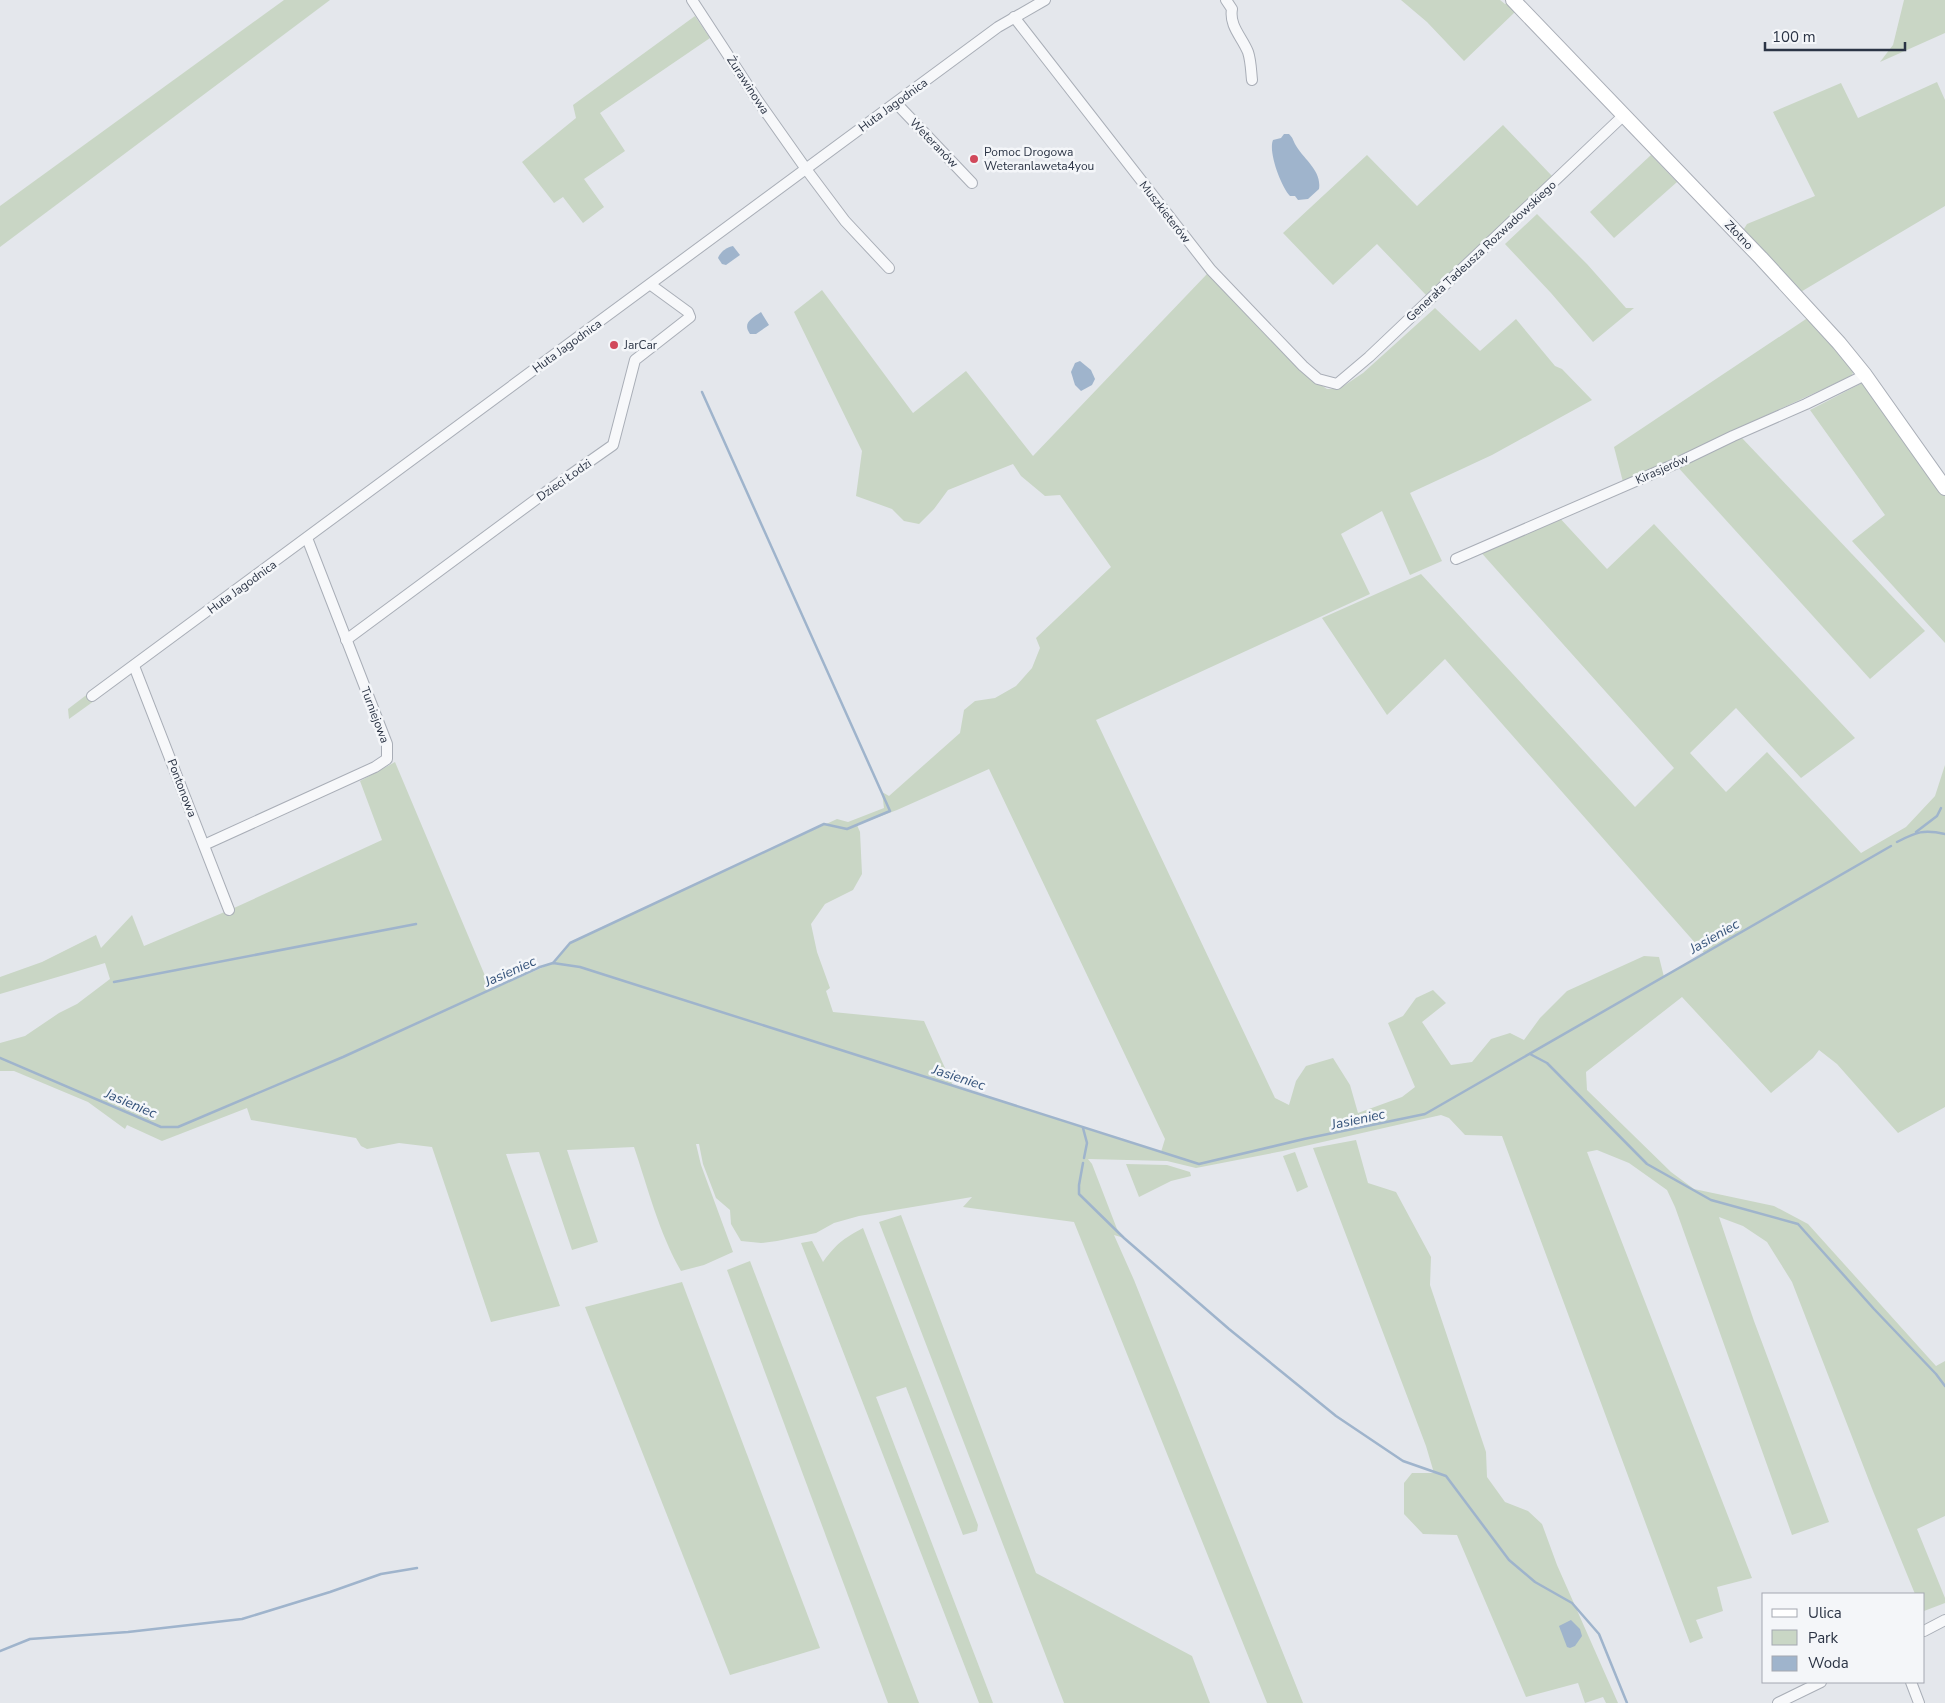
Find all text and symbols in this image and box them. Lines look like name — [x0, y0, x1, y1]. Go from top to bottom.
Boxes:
scale bar — [1765, 20, 1905, 52]
text: 100 m — [1772, 27, 1816, 47]
street label: Żurawinowa — [723, 53, 773, 117]
street label: Huta Jagodnica — [855, 74, 931, 136]
street label: Weteranów — [906, 115, 962, 171]
place label: Pomoc Drogowa Weteranlaweta4you — [984, 144, 1094, 174]
marker: Pomoc Drogowa Weteranlaweta4you — [968, 153, 980, 165]
street label: Generała Tadeusza Rozwadowskiego — [1402, 177, 1560, 325]
street label: Muszkieterów — [1136, 178, 1194, 246]
street label: Złotno — [1721, 217, 1757, 253]
street label: Huta Jagodnica — [529, 315, 605, 377]
place label: JarCar — [623, 337, 658, 353]
marker: JarCar — [608, 339, 620, 351]
street label: Kirasjerów — [1633, 450, 1691, 488]
street label: Dzieci Łodzi — [533, 455, 595, 505]
street label: Huta Jagodnica — [204, 556, 280, 618]
street label: Turniejowa — [357, 685, 393, 745]
street label: Pontonowa — [164, 756, 200, 820]
water label: Jasieniec — [1685, 914, 1743, 959]
water label: Jasieniec — [481, 951, 539, 992]
water label: Jasieniec — [929, 1060, 988, 1095]
water label: Jasieniec — [101, 1084, 160, 1123]
water label: Jasieniec — [1328, 1104, 1387, 1135]
legend — [1762, 1593, 1925, 1683]
text: Ulica — [1808, 1603, 1842, 1623]
text: Park — [1808, 1628, 1838, 1648]
text: Woda — [1808, 1653, 1849, 1673]

